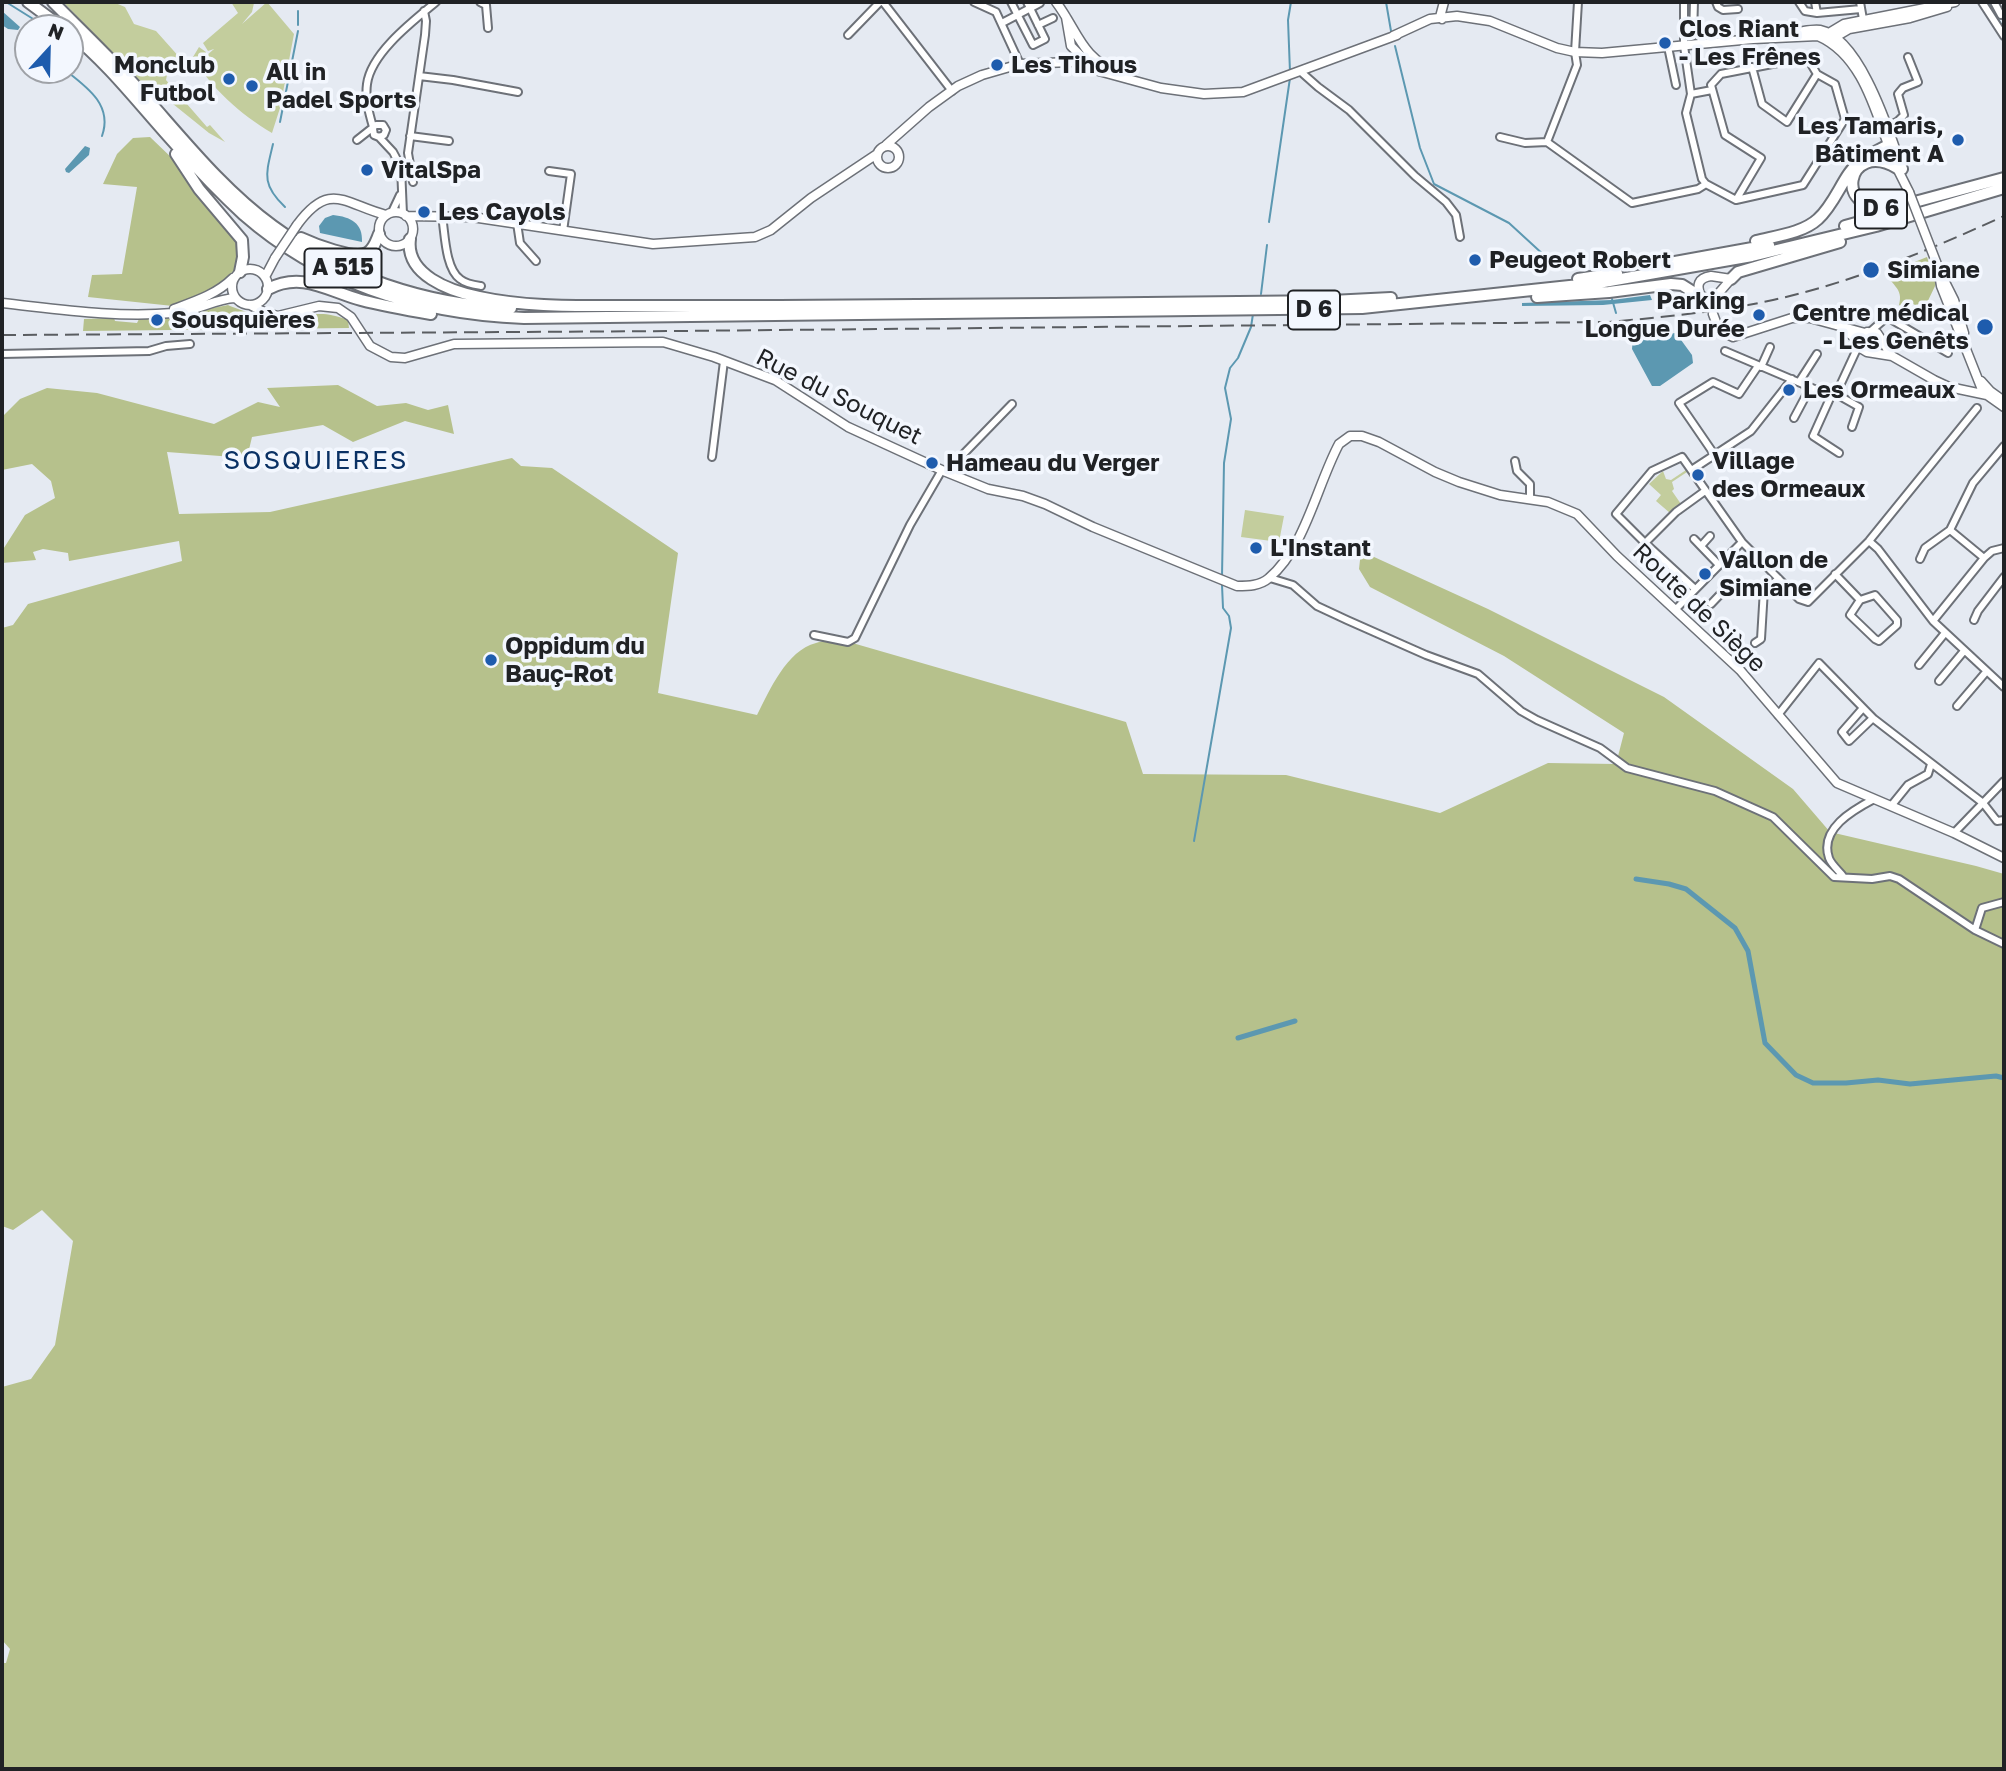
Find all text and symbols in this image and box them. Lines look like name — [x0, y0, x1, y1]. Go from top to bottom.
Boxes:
north arrow — [14, 14, 84, 84]
place label: Clos Riant - Les Frênes — [1679, 15, 1821, 71]
text: N — [45, 18, 67, 44]
marker: Clos Riant - Les Frênes — [1657, 35, 1673, 51]
place label: Monclub Futbol — [114, 51, 215, 107]
place label: Les Tihous — [1011, 51, 1137, 79]
marker: Les Tihous — [989, 57, 1005, 73]
place label: All in Padel Sports — [266, 58, 417, 114]
marker: Monclub Futbol — [221, 71, 237, 87]
marker: All in Padel Sports — [244, 78, 260, 94]
place label: Les Tamaris, Bâtiment A — [1797, 112, 1944, 168]
marker: Les Tamaris, Bâtiment A — [1950, 132, 1966, 148]
place label: VitalSpa — [381, 156, 481, 184]
marker: VitalSpa — [359, 162, 375, 178]
road number: D 6 — [1855, 190, 1907, 229]
place label: Les Cayols — [438, 198, 566, 226]
marker: Les Cayols — [416, 204, 432, 220]
place label: Peugeot Robert — [1489, 246, 1671, 274]
road number: A 515 — [304, 248, 382, 288]
marker: Peugeot Robert — [1467, 252, 1483, 268]
place label: Simiane — [1887, 256, 1980, 284]
marker: Simiane — [1861, 260, 1881, 280]
place label: Parking Longue Durée — [1584, 287, 1745, 343]
road number: D 6 — [1288, 290, 1340, 330]
place label: Centre médical - Les Genêts — [1792, 299, 1969, 355]
place label: Sousquières — [171, 306, 316, 334]
marker: Parking Longue Durée — [1751, 307, 1767, 323]
marker: Sousquières — [149, 312, 165, 328]
marker: Centre médical - Les Genêts — [1975, 317, 1995, 337]
street label: Rue du Souquet — [751, 343, 927, 451]
place label: Les Ormeaux — [1803, 376, 1955, 404]
marker: Les Ormeaux — [1781, 382, 1797, 398]
district label: SOSQUIERES — [225, 445, 407, 477]
place label: Village des Ormeaux — [1712, 447, 1865, 503]
place label: Hameau du Verger — [946, 449, 1160, 477]
marker: Hameau du Verger — [924, 455, 940, 471]
marker: Village des Ormeaux — [1690, 467, 1706, 483]
place label: L'Instant — [1270, 534, 1371, 562]
street label: Route de Siège — [1627, 537, 1771, 679]
marker: L'Instant — [1248, 540, 1264, 556]
place label: Vallon de Simiane — [1719, 546, 1828, 602]
marker: Vallon de Simiane — [1697, 566, 1713, 582]
place label: Oppidum du Bauç-Rot — [505, 632, 645, 688]
marker: Oppidum du Bauç-Rot — [483, 652, 499, 668]

